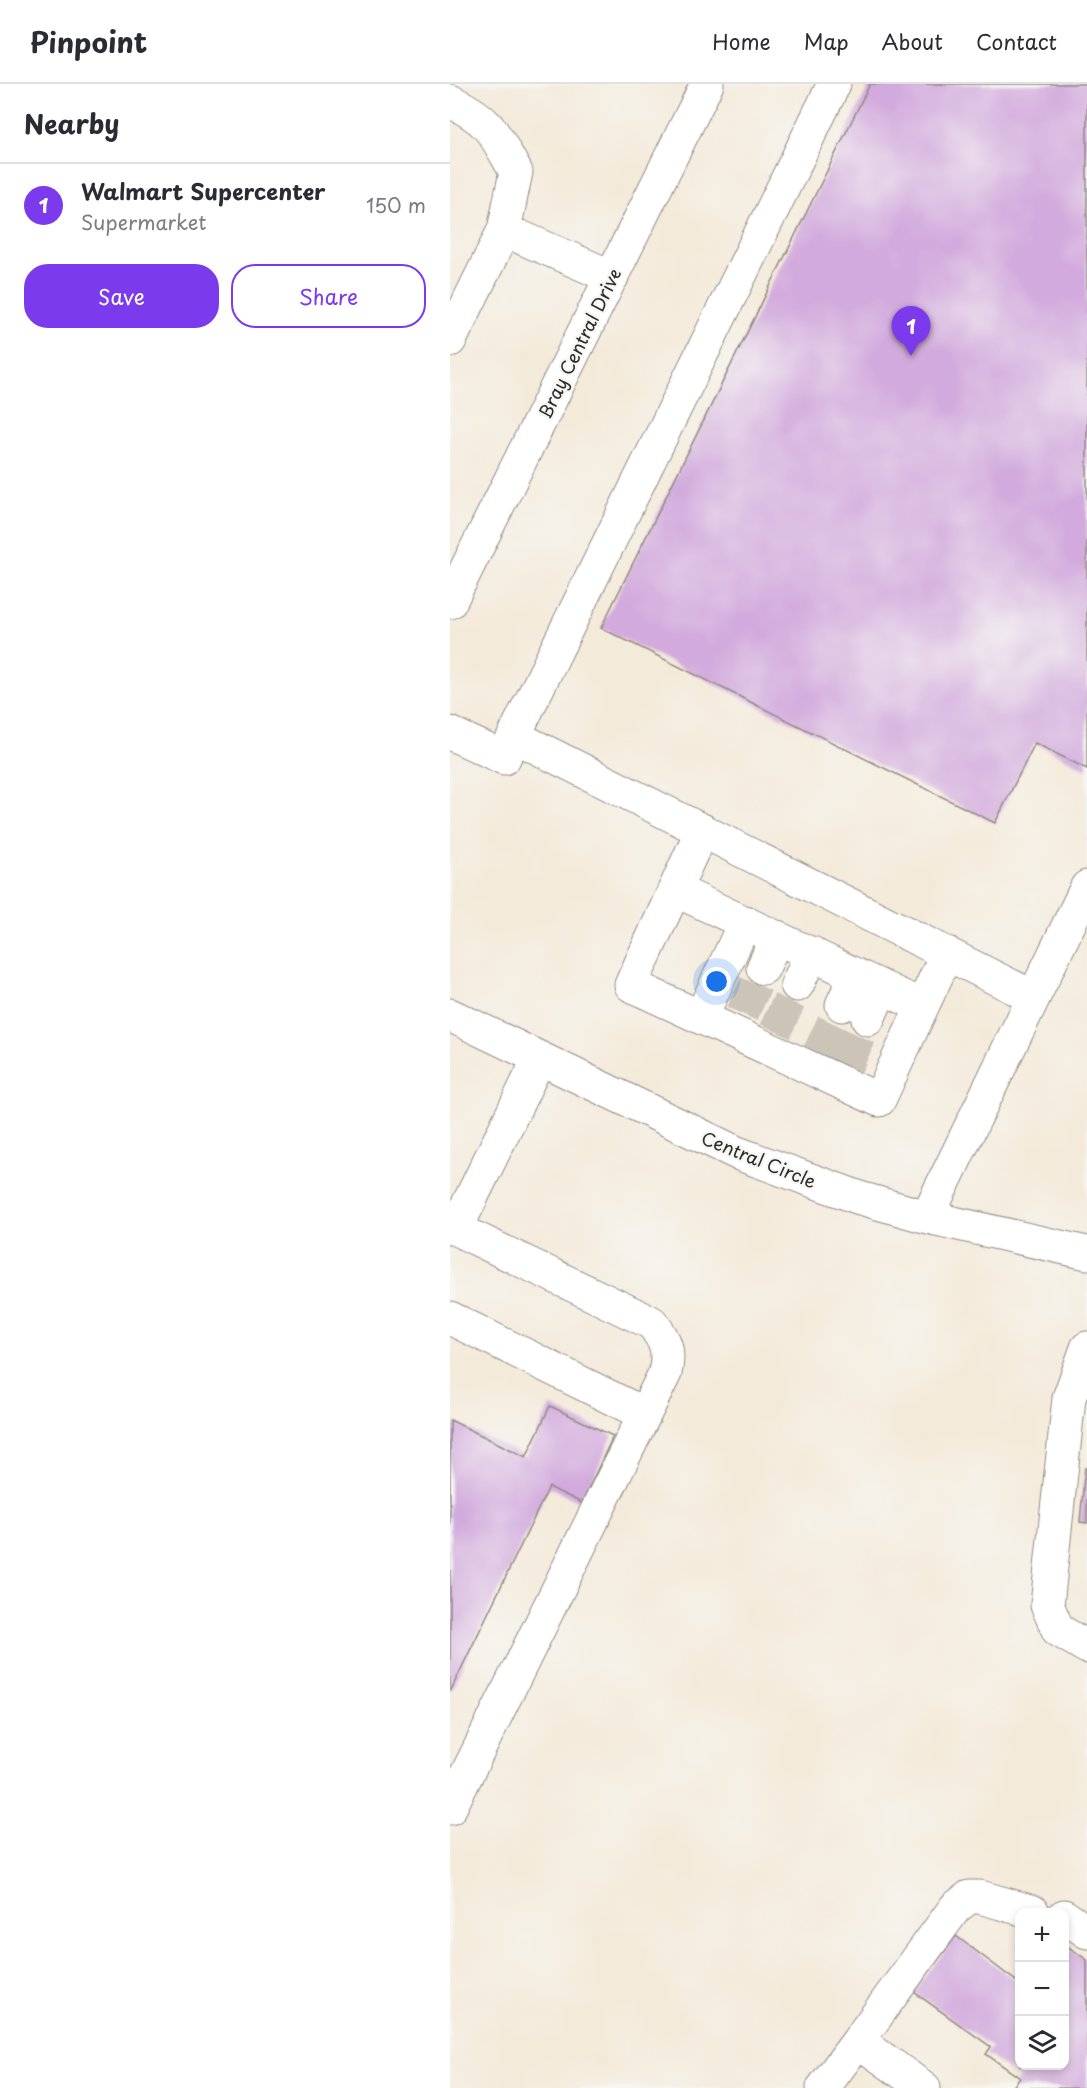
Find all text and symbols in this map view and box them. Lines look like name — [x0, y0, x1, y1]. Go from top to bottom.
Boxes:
text: Pinpoint — [30, 20, 147, 63]
text: Home — [712, 25, 771, 57]
text: Map — [804, 25, 849, 57]
text: About — [882, 25, 943, 57]
text: Contact — [976, 25, 1057, 57]
text: Nearby — [24, 104, 119, 143]
text: Walmart Supercenter — [81, 174, 325, 207]
text: 1 — [39, 190, 48, 220]
text: 150 m — [366, 190, 426, 220]
text: Supermarket — [81, 207, 207, 237]
street label: Bray Central Drive — [531, 263, 627, 423]
button: Save — [24, 264, 219, 328]
button: Share — [231, 264, 426, 328]
pin: 1 — [892, 306, 930, 356]
your location — [702, 967, 731, 996]
street label: Central Circle — [698, 1124, 820, 1194]
map controls — [1015, 1908, 1069, 2070]
button: + — [1015, 1908, 1069, 1962]
button: − — [1015, 1962, 1069, 2016]
button: layers — [1015, 2016, 1069, 2070]

